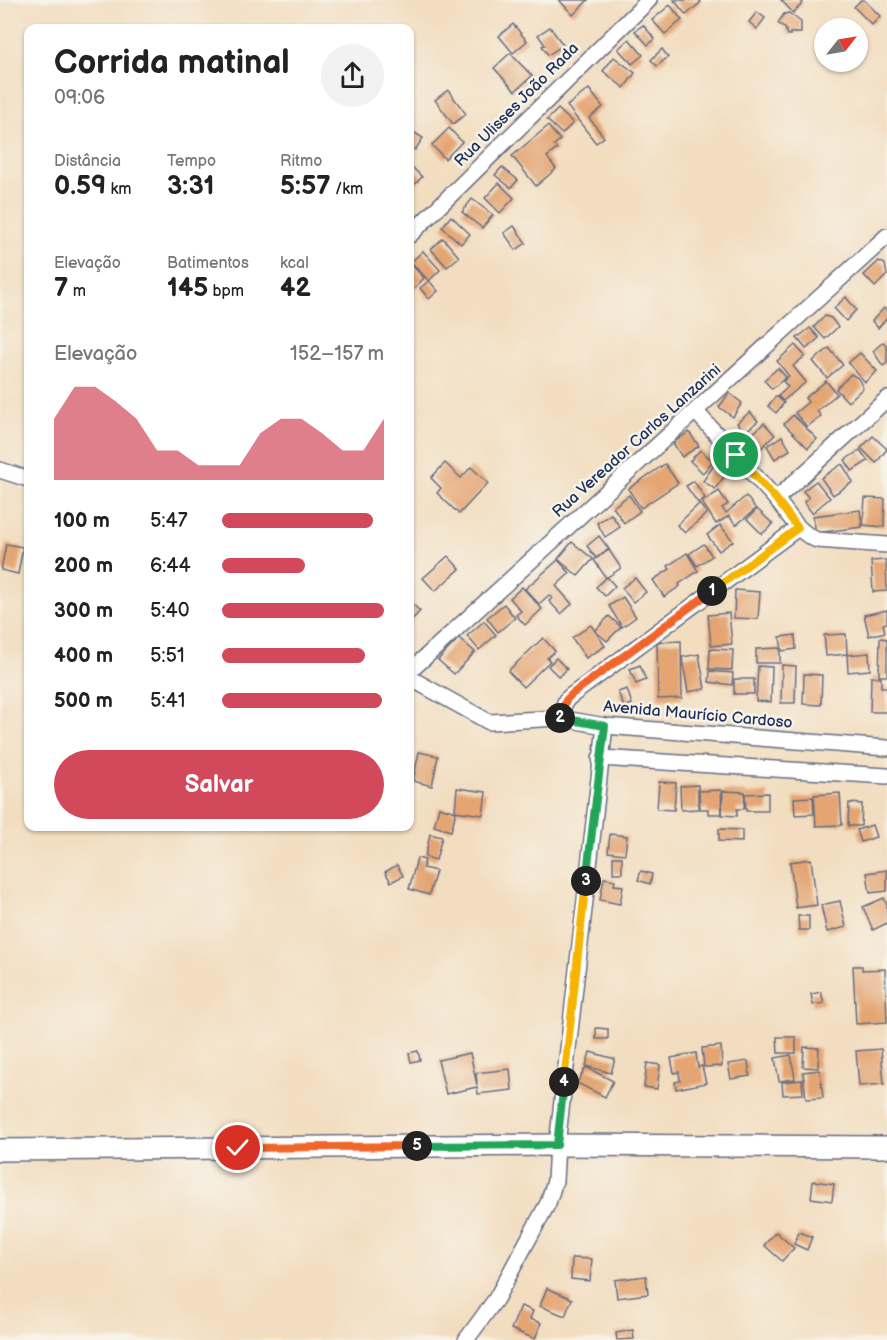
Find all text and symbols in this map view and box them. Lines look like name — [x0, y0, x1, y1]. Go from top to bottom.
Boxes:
north arrow — [814, 18, 868, 72]
map controls — [814, 18, 868, 72]
street label: Rua Ulisses João Rada — [451, 39, 583, 171]
text: Corrida matinal — [54, 43, 290, 83]
button: share — [321, 44, 384, 107]
text: 09:06 — [54, 86, 105, 110]
text: Distância — [54, 152, 121, 171]
text: Tempo — [167, 152, 216, 171]
text: Ritmo — [280, 152, 322, 171]
text: 0.59 — [54, 171, 106, 202]
text: 3:31 — [167, 171, 215, 202]
text: 5:57 — [280, 171, 331, 202]
text: km — [106, 180, 132, 199]
text: /km — [331, 180, 363, 199]
text: Elevação — [54, 254, 121, 273]
text: Batimentos — [167, 254, 249, 273]
text: kcal — [280, 254, 309, 273]
text: 7 — [54, 273, 68, 304]
text: 145 — [167, 273, 208, 304]
text: 42 — [280, 273, 311, 304]
text: m — [68, 282, 86, 301]
text: bpm — [208, 282, 244, 301]
text: Elevação — [54, 342, 137, 366]
text: 152–157 m — [290, 342, 384, 366]
street label: Rua Vereador Carlos Lanzarini — [549, 360, 725, 522]
pin — [710, 429, 761, 480]
icon: arrive — [719, 438, 752, 471]
text: 100 m — [54, 509, 110, 533]
text: 5:47 — [150, 509, 188, 533]
text: 200 m — [54, 554, 113, 578]
text: 6:44 — [150, 554, 191, 578]
pin: 1 — [697, 576, 727, 606]
text: 1 — [709, 581, 715, 600]
text: 300 m — [54, 599, 113, 623]
text: 5:40 — [150, 599, 189, 623]
text: 400 m — [54, 644, 113, 668]
text: 5:51 — [150, 644, 185, 668]
text: 500 m — [54, 689, 113, 713]
text: 5:41 — [150, 689, 185, 713]
street label: Avenida Maurício Cardoso — [603, 697, 793, 733]
pin: 2 — [545, 703, 575, 733]
text: 2 — [555, 708, 565, 727]
button: Salvar — [54, 750, 384, 819]
pin: 3 — [571, 866, 601, 896]
text: 3 — [581, 871, 591, 890]
pin: 4 — [549, 1067, 579, 1097]
text: 4 — [559, 1072, 569, 1091]
pin — [212, 1122, 263, 1173]
icon: check — [221, 1131, 254, 1164]
pin: 5 — [402, 1131, 432, 1161]
text: 5 — [412, 1136, 422, 1155]

